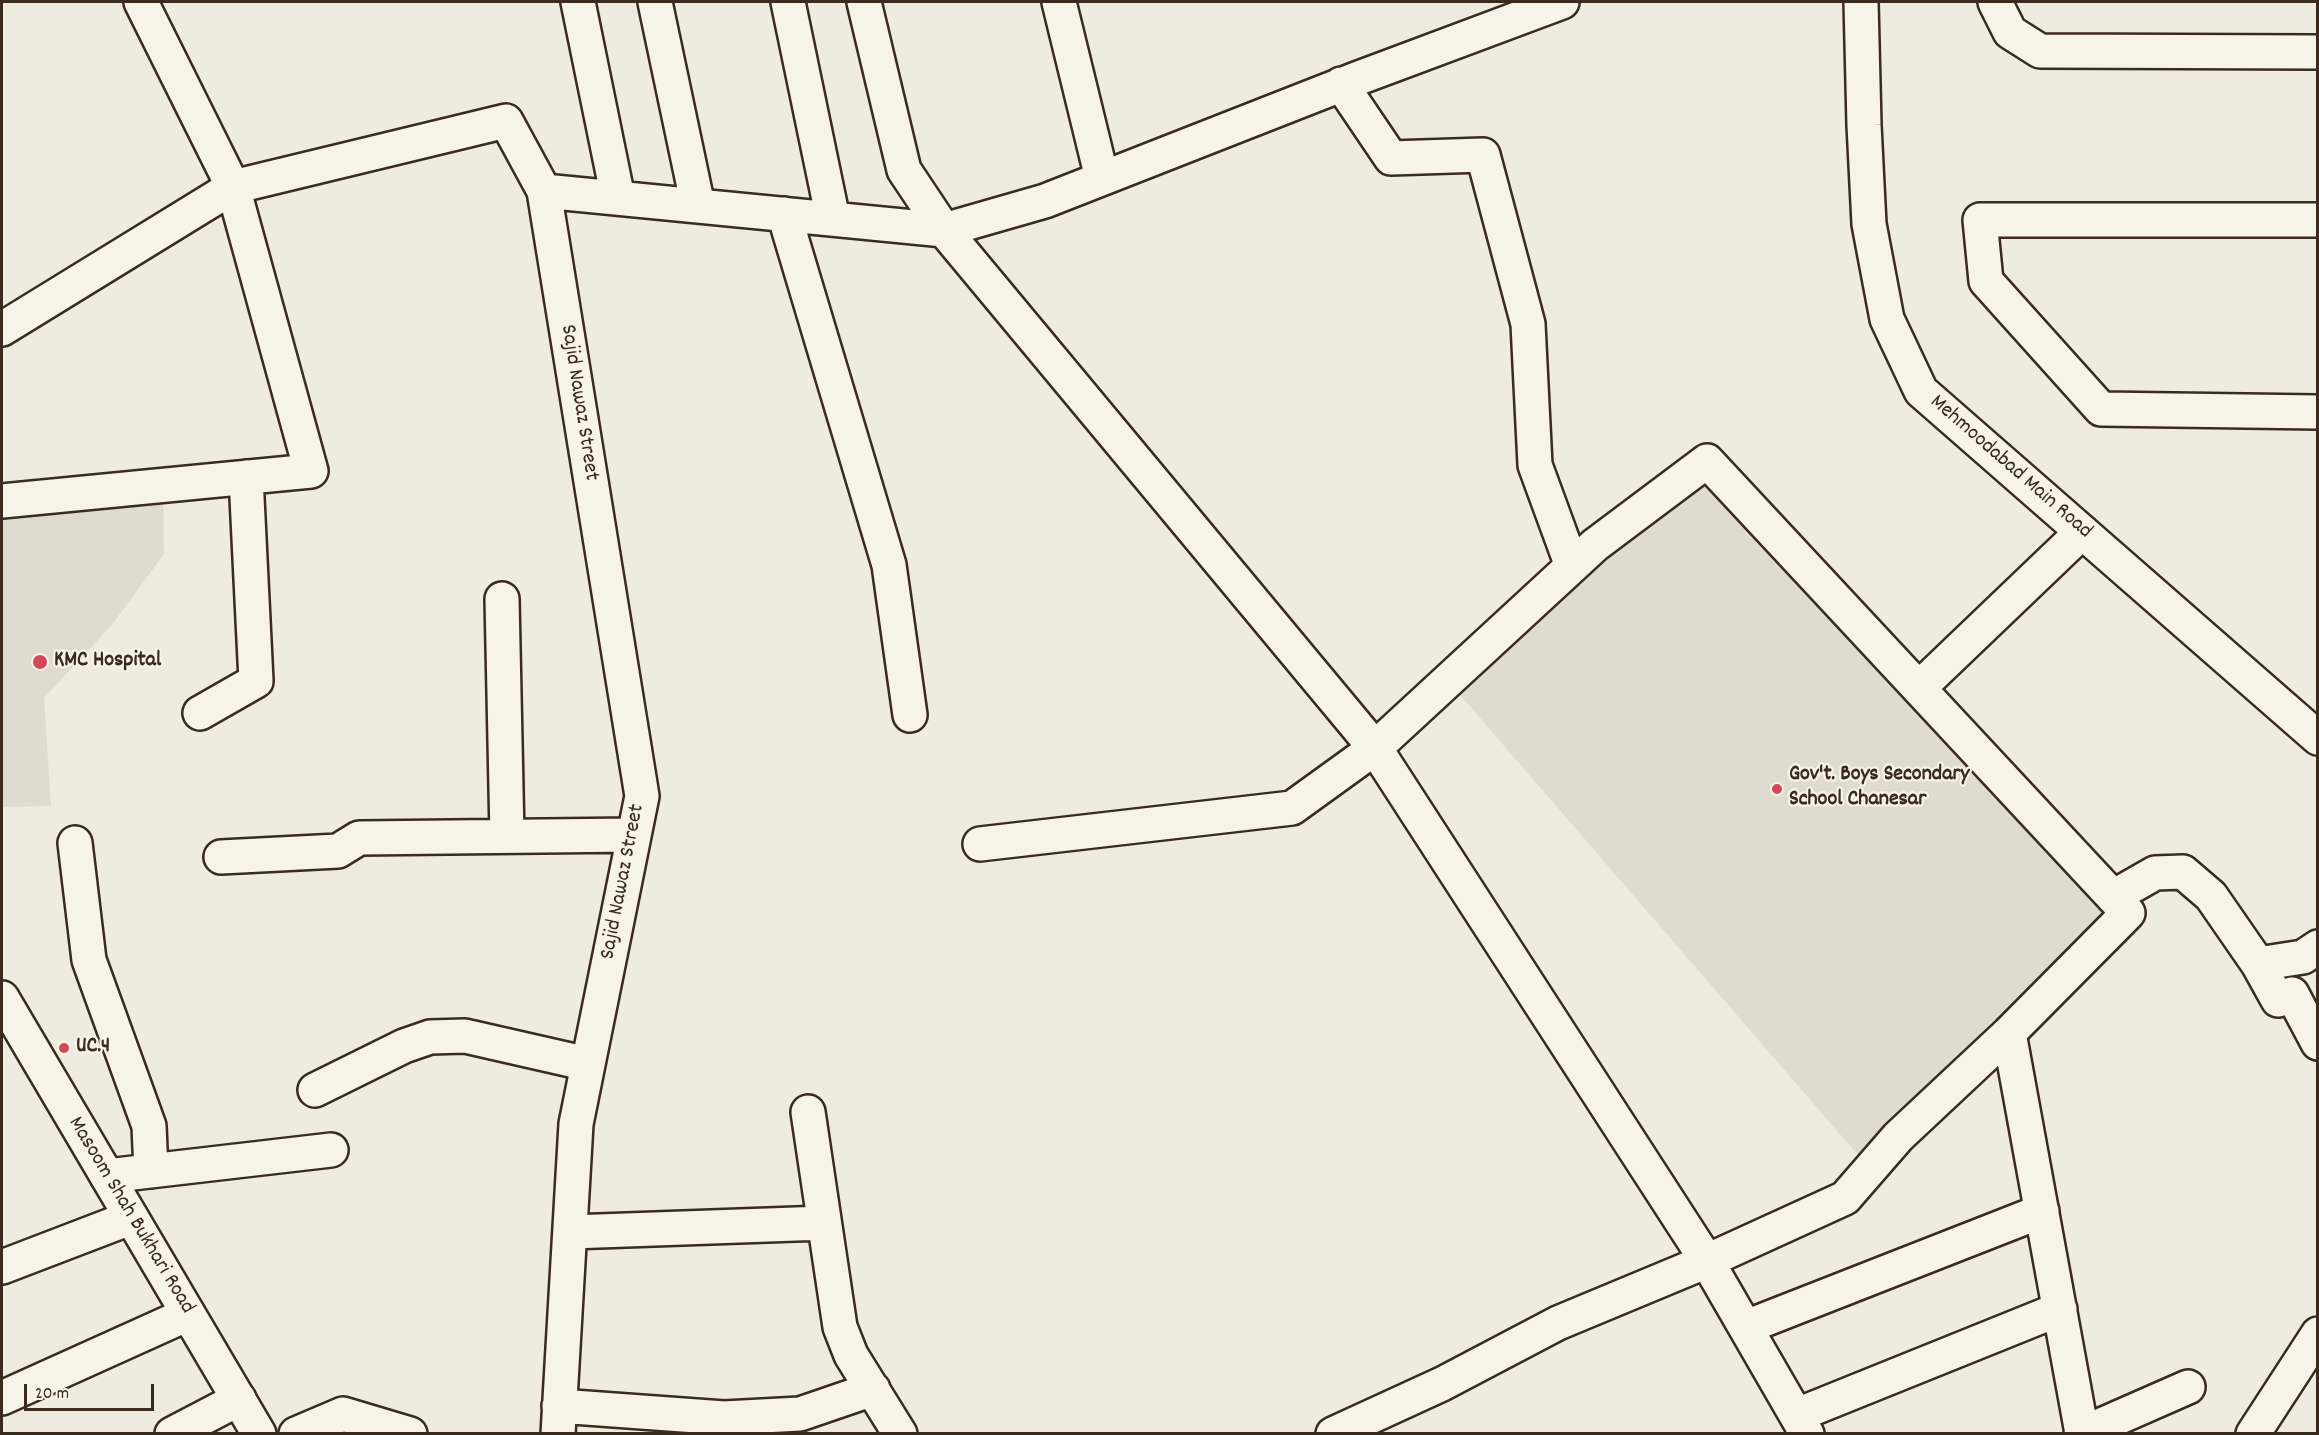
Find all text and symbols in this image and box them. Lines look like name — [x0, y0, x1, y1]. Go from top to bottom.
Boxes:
street label: Sajid Nawaz Street — [553, 323, 603, 483]
street label: Mehmoodabad Main Road — [1923, 390, 2097, 546]
place label: KMC Hospital — [54, 649, 161, 675]
marker: KMC Hospital — [31, 653, 49, 671]
place label: Gov't. Boys Secondary School Chanesar — [1789, 763, 1970, 814]
marker: Gov't. Boys Secondary School Chanesar — [1770, 782, 1784, 796]
street label: Sajid Nawaz Street — [596, 802, 652, 962]
place label: UC.4 — [76, 1035, 110, 1061]
marker: UC.4 — [57, 1041, 71, 1055]
street label: Masoom Shah Bukhari Road — [61, 1113, 199, 1319]
scale bar — [27, 1372, 158, 1410]
text: 20 m — [35, 1382, 69, 1407]

